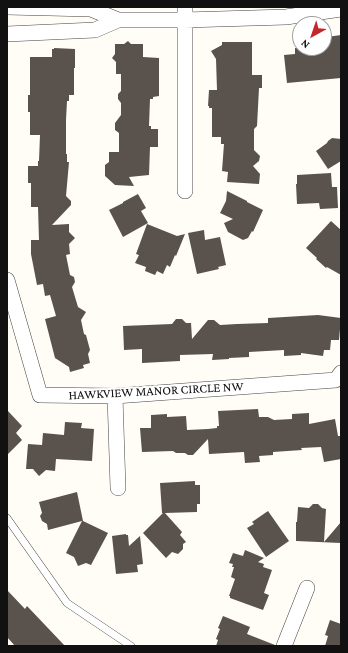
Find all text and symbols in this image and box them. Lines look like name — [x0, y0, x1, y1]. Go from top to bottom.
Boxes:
north arrow — [292, 16, 332, 56]
text: N — [298, 37, 312, 51]
street label: HAWKVIEW MANOR CIRCLE NW — [68, 379, 244, 403]

